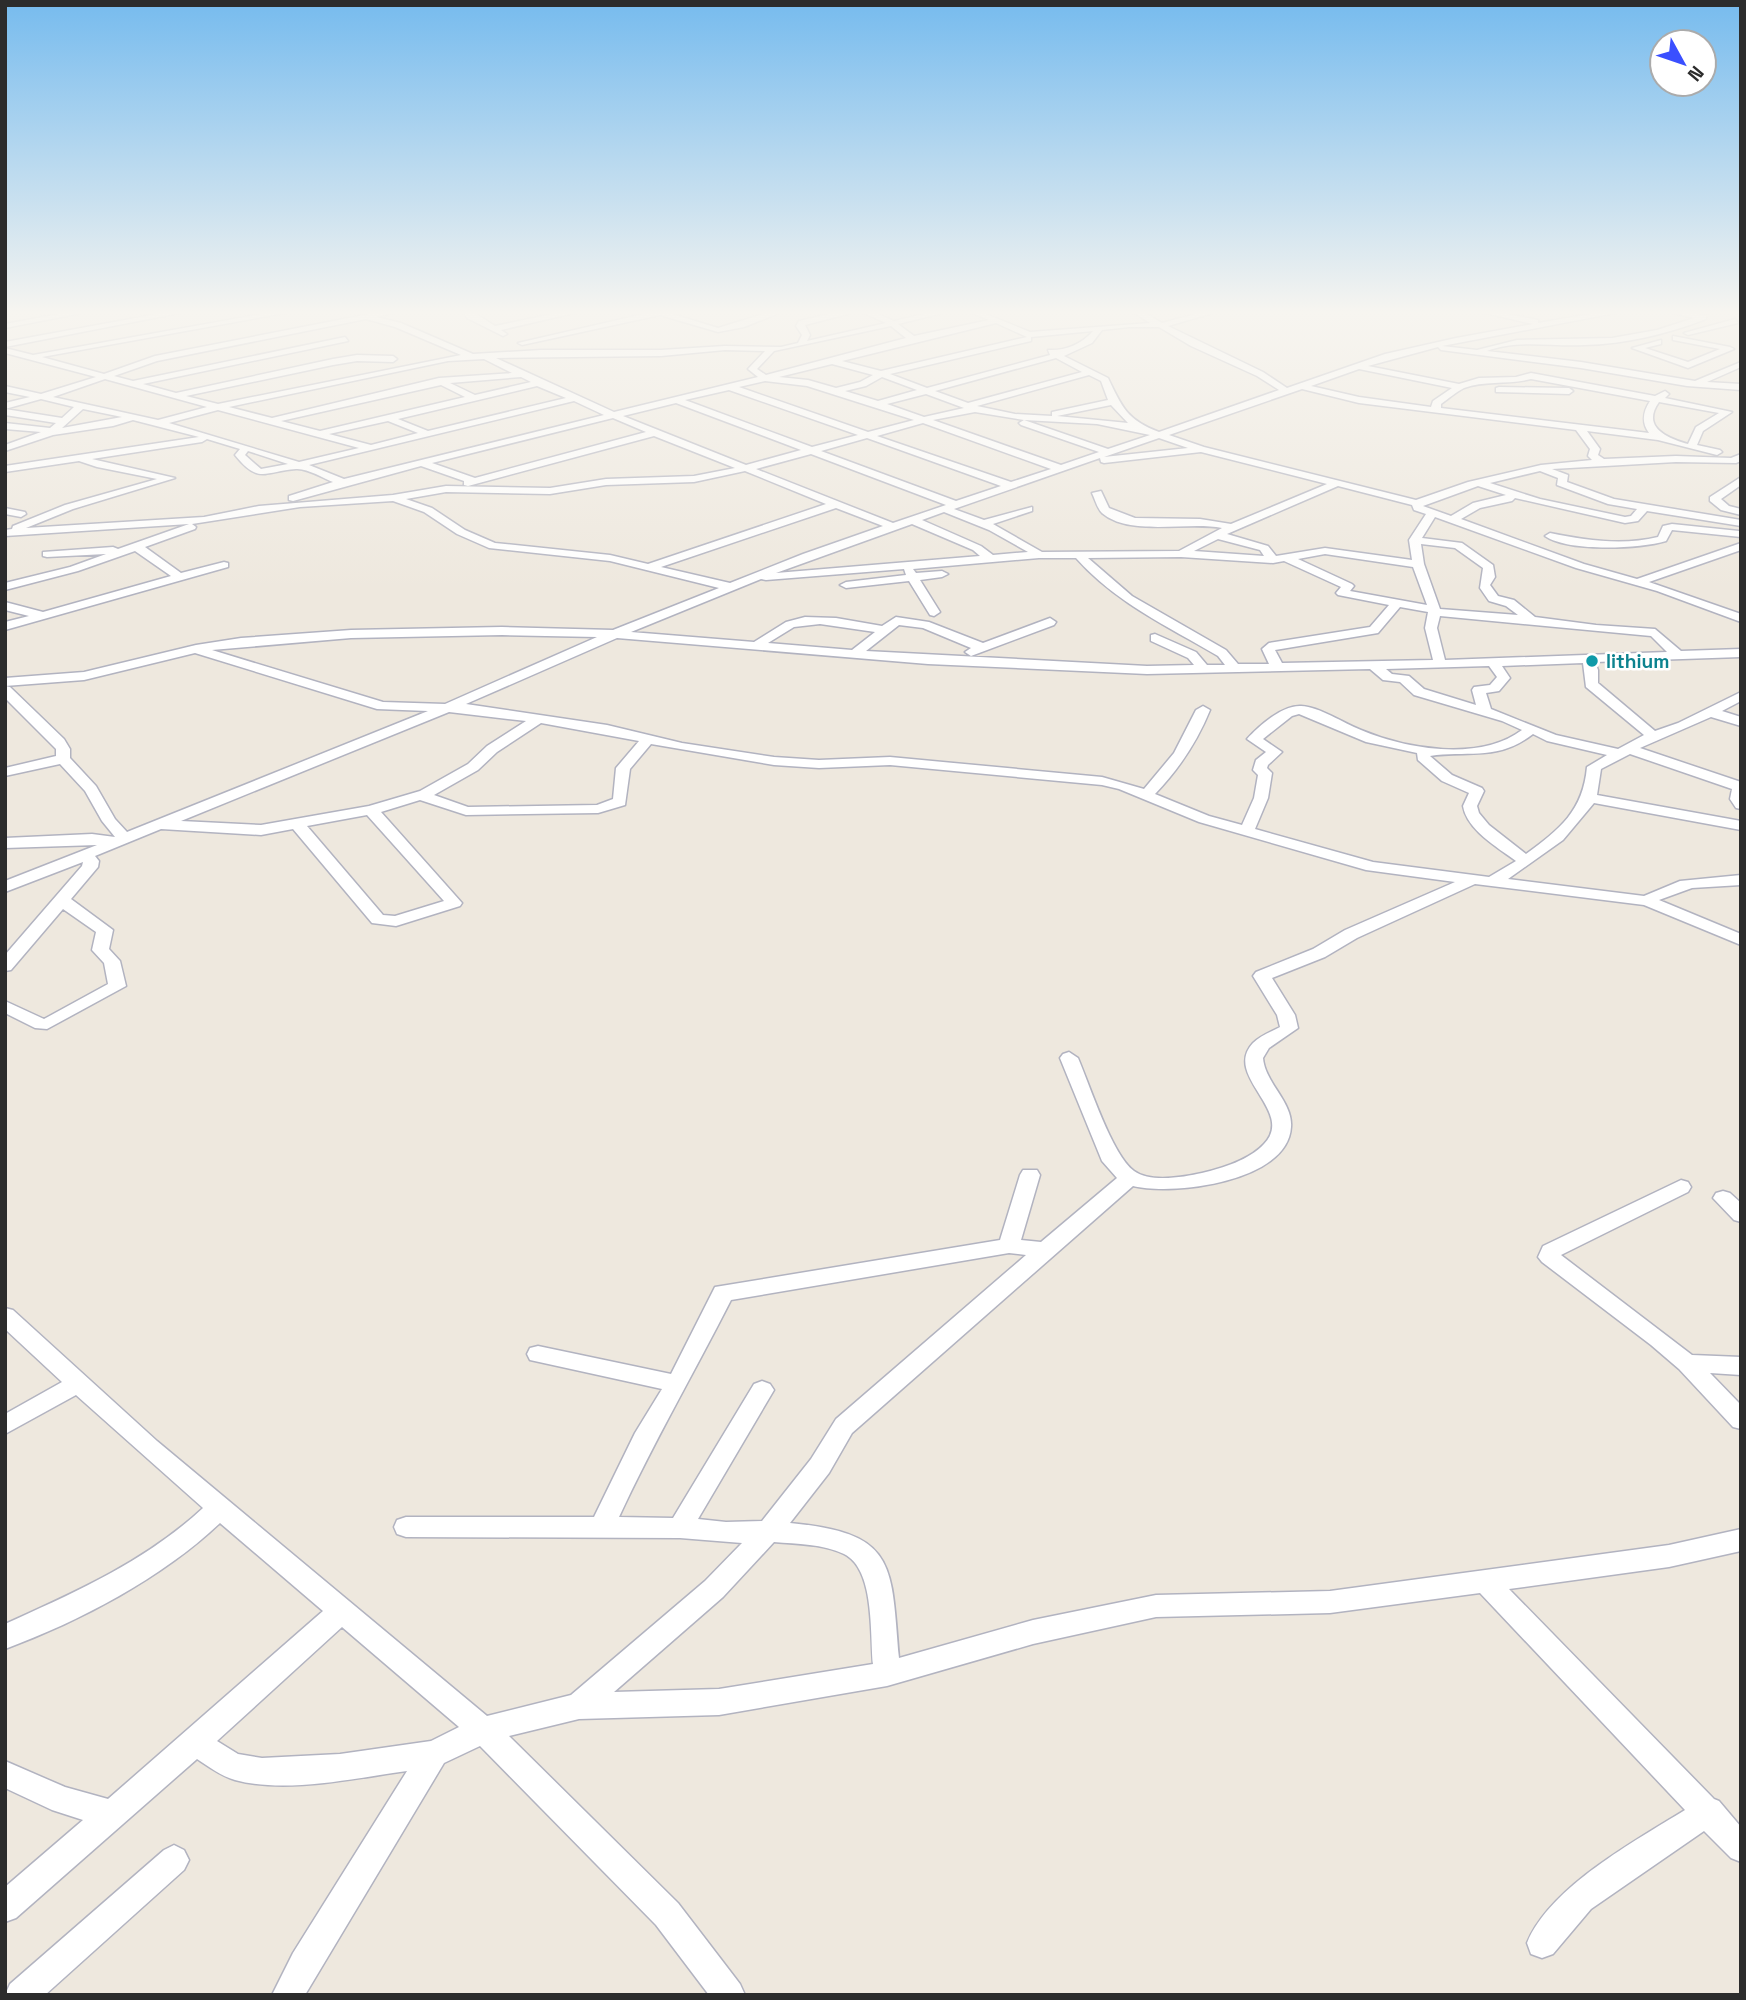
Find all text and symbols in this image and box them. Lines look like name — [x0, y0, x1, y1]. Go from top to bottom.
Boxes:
north arrow — [1648, 28, 1718, 98]
text: N — [1682, 61, 1709, 87]
place label: lithium — [1606, 649, 1669, 674]
marker: lithium — [1584, 653, 1600, 669]

